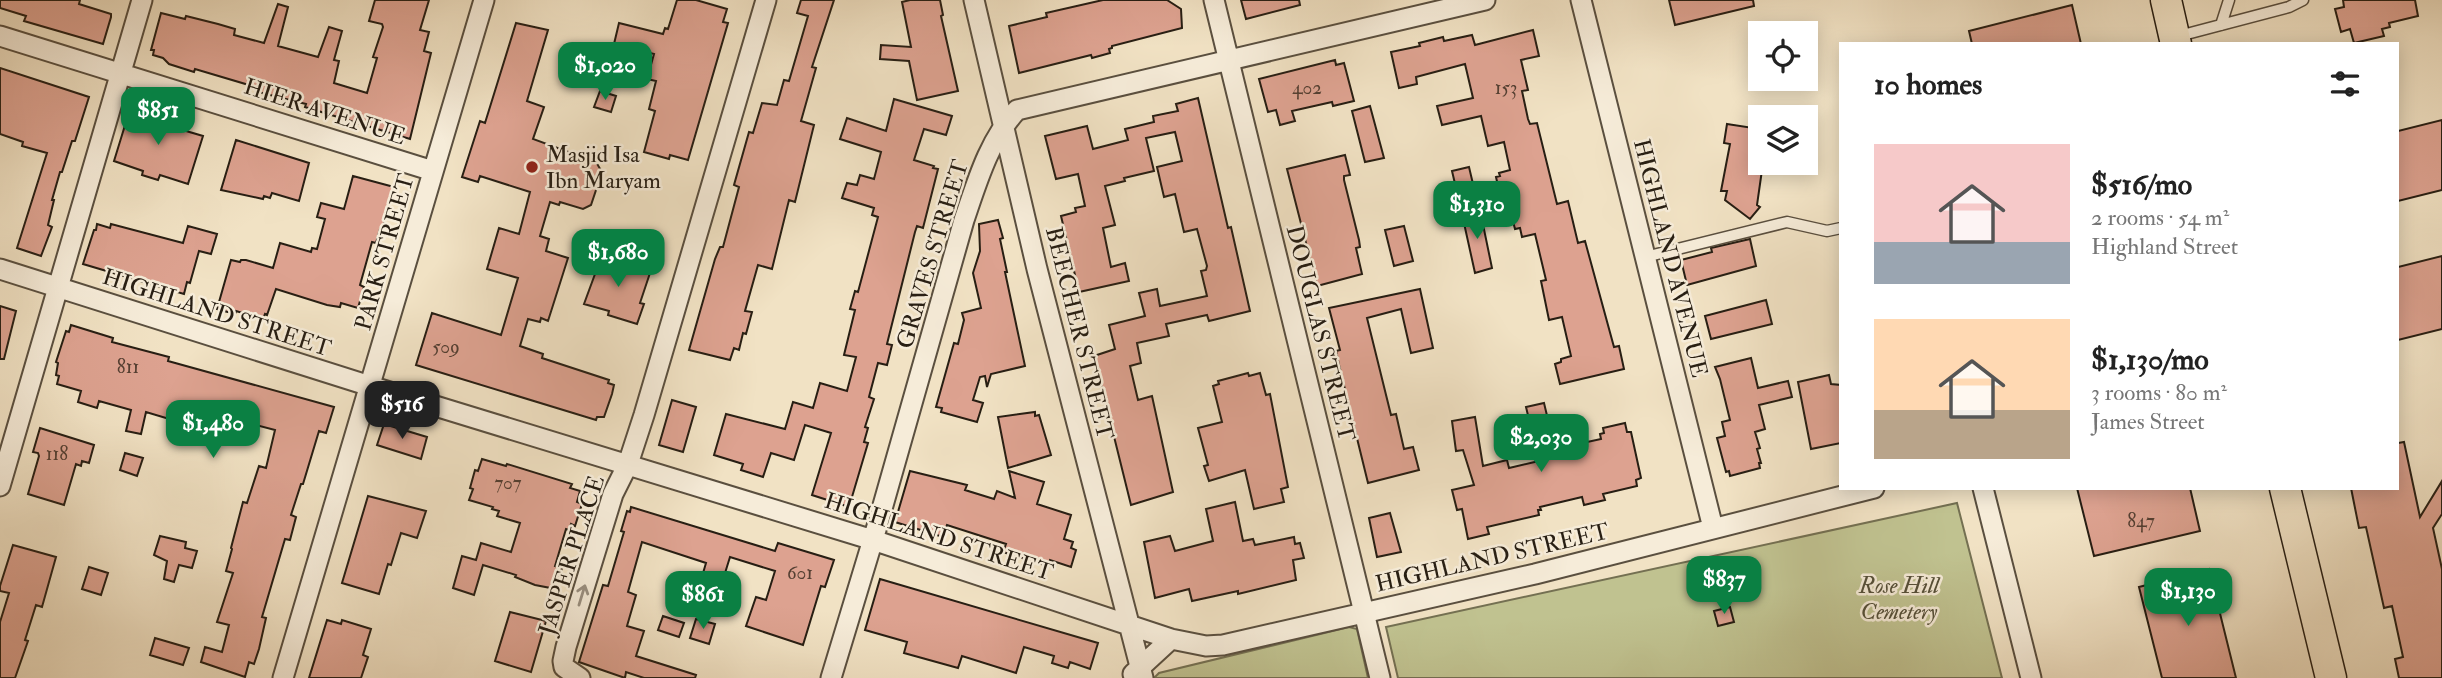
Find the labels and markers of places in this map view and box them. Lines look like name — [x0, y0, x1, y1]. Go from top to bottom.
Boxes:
pin: $1,020 — [548, 42, 662, 102]
pin: $851 — [117, 88, 199, 147]
place label: Masjid Isa Ibn Maryam — [546, 140, 661, 195]
marker: Masjid Isa Ibn Maryam — [524, 159, 540, 175]
pin: $1,310 — [1420, 182, 1534, 241]
pin: $1,680 — [561, 230, 675, 289]
pin: $516 — [361, 382, 443, 441]
pin: $1,480 — [156, 400, 270, 460]
pin: $2,030 — [1484, 414, 1598, 474]
pin: $837 — [1683, 556, 1765, 616]
pin: $1,130 — [2131, 568, 2245, 628]
pin: $861 — [662, 572, 744, 631]

